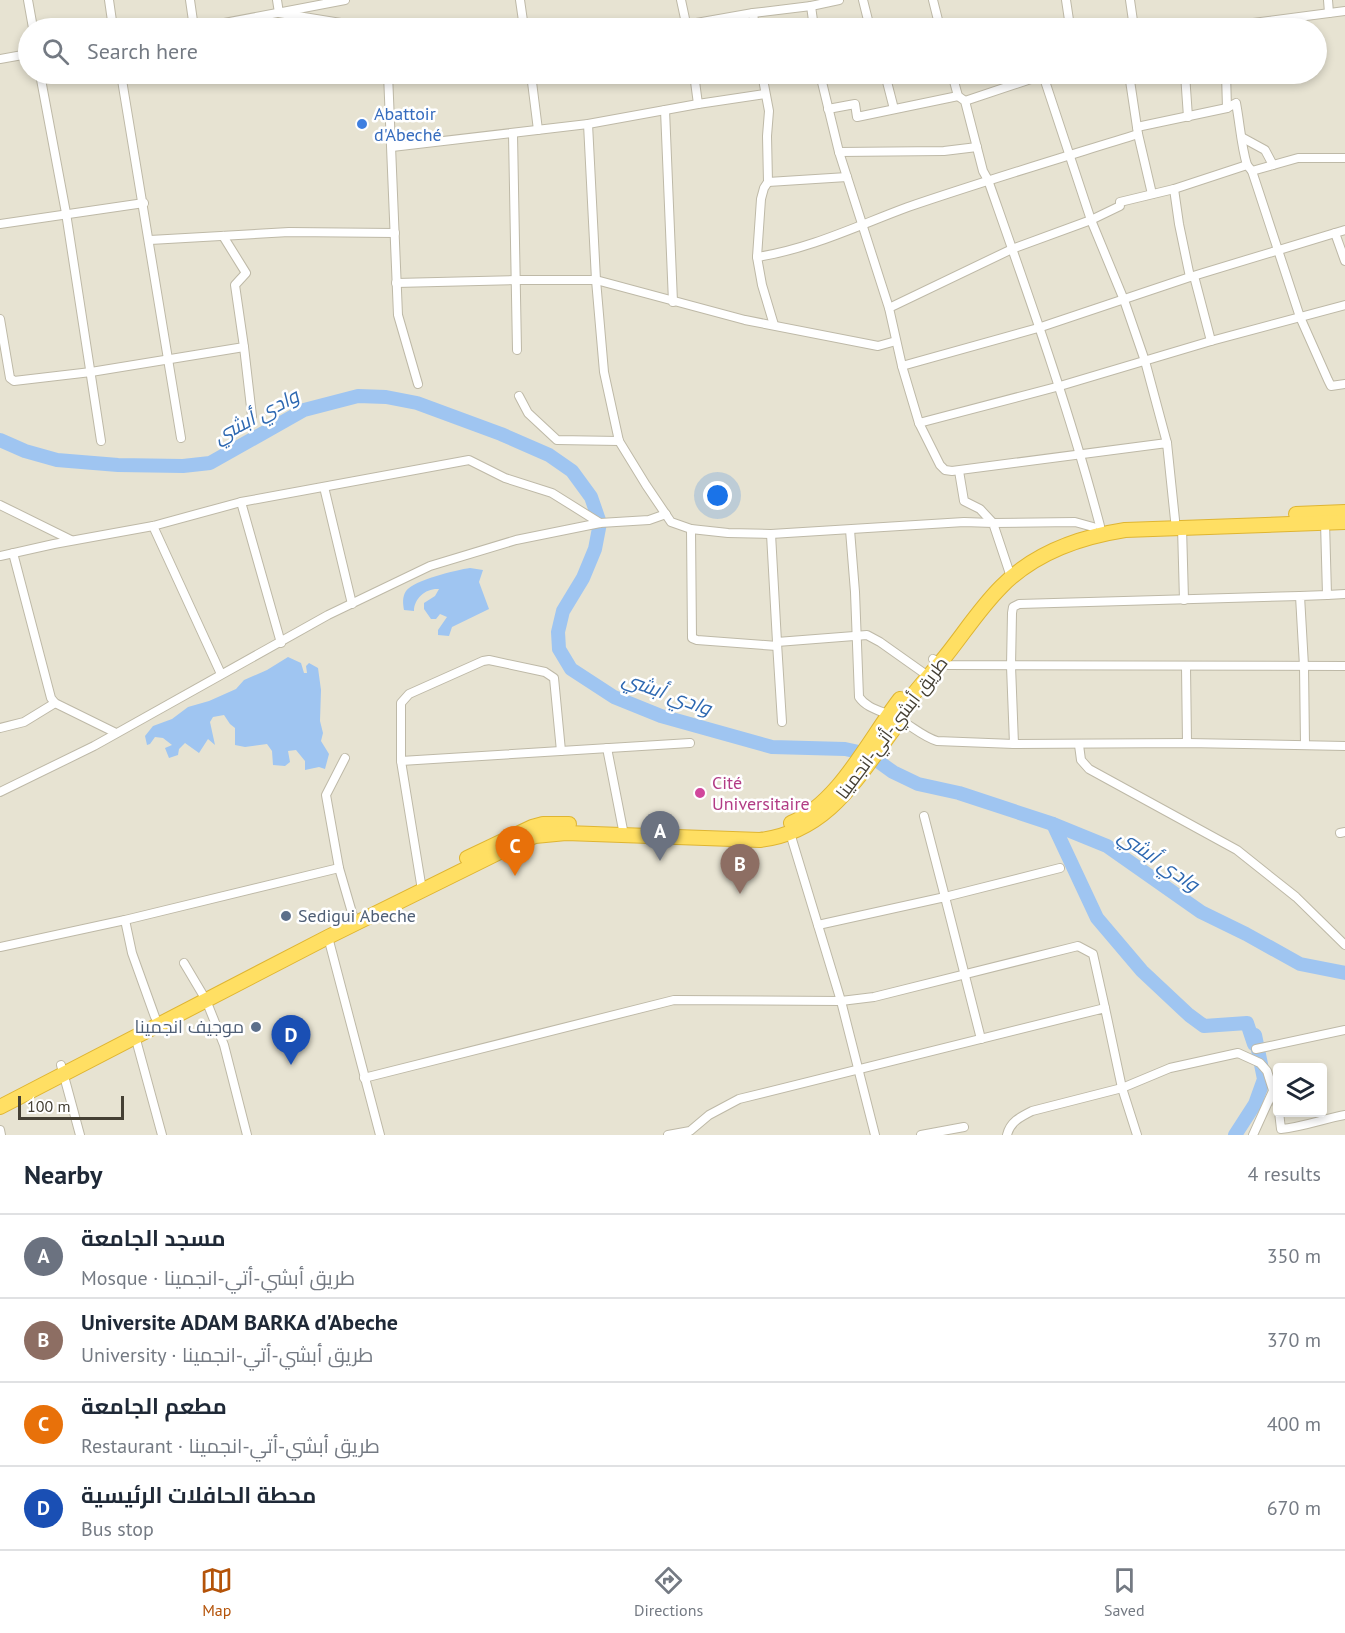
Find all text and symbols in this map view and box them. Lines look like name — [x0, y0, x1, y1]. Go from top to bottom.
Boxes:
search box — [18, 18, 1327, 84]
icon: search — [39, 35, 72, 68]
text: Search here — [87, 37, 198, 65]
place label: Abattoir d'Abeché — [374, 102, 442, 146]
marker: Abattoir d'Abeché — [355, 117, 369, 131]
water label: وادي أبشي — [209, 382, 305, 452]
your location — [703, 481, 732, 510]
street label: طريق أبشي-أتي-انجمينا — [831, 652, 955, 805]
water label: وادي أبشي — [618, 665, 716, 724]
place label: Cité Universitaire — [712, 771, 810, 815]
marker: Cité Universitaire — [693, 786, 707, 800]
pin: A — [640, 812, 680, 861]
water label: وادي أبشي — [1112, 823, 1205, 900]
pin: C — [496, 826, 534, 876]
pin: B — [720, 844, 760, 894]
place label: Sedigui Abeche — [298, 904, 416, 927]
marker: Sedigui Abeche — [279, 909, 293, 923]
place label: موجيف انجمينا — [134, 1015, 244, 1038]
pin: D — [272, 1016, 310, 1065]
marker: موجيف انجمينا — [249, 1020, 263, 1034]
map controls — [1273, 1063, 1327, 1117]
button: layers — [1273, 1063, 1327, 1117]
scale bar — [18, 1093, 124, 1120]
text: 100 m — [27, 1096, 70, 1116]
text: Nearby — [24, 1158, 102, 1191]
text: 4 results — [1248, 1161, 1321, 1187]
text: مسجد الجامعة — [81, 1224, 226, 1252]
text: A — [37, 1243, 50, 1269]
text: 350 m — [1267, 1243, 1321, 1269]
text: Mosque · طريق أبشي-أتي-انجمينا — [81, 1265, 355, 1291]
text: Universite ADAM BARKA d'Abeche — [81, 1308, 398, 1336]
text: B — [38, 1327, 49, 1353]
text: 370 m — [1267, 1327, 1321, 1353]
text: University · طريق أبشي-أتي-انجمينا — [81, 1342, 373, 1368]
text: مطعم الجامعة — [81, 1392, 227, 1420]
text: C — [38, 1411, 49, 1437]
text: 400 m — [1267, 1411, 1321, 1437]
text: Restaurant · طريق أبشي-أتي-انجمينا — [81, 1433, 380, 1459]
text: محطة الحافلات الرئيسية — [81, 1481, 316, 1509]
text: D — [37, 1495, 50, 1521]
text: 670 m — [1267, 1495, 1321, 1521]
text: Bus stop — [81, 1516, 154, 1542]
tab: Map — [200, 1564, 233, 1620]
tab: Directions — [634, 1564, 703, 1620]
tab: Saved — [1104, 1564, 1145, 1620]

